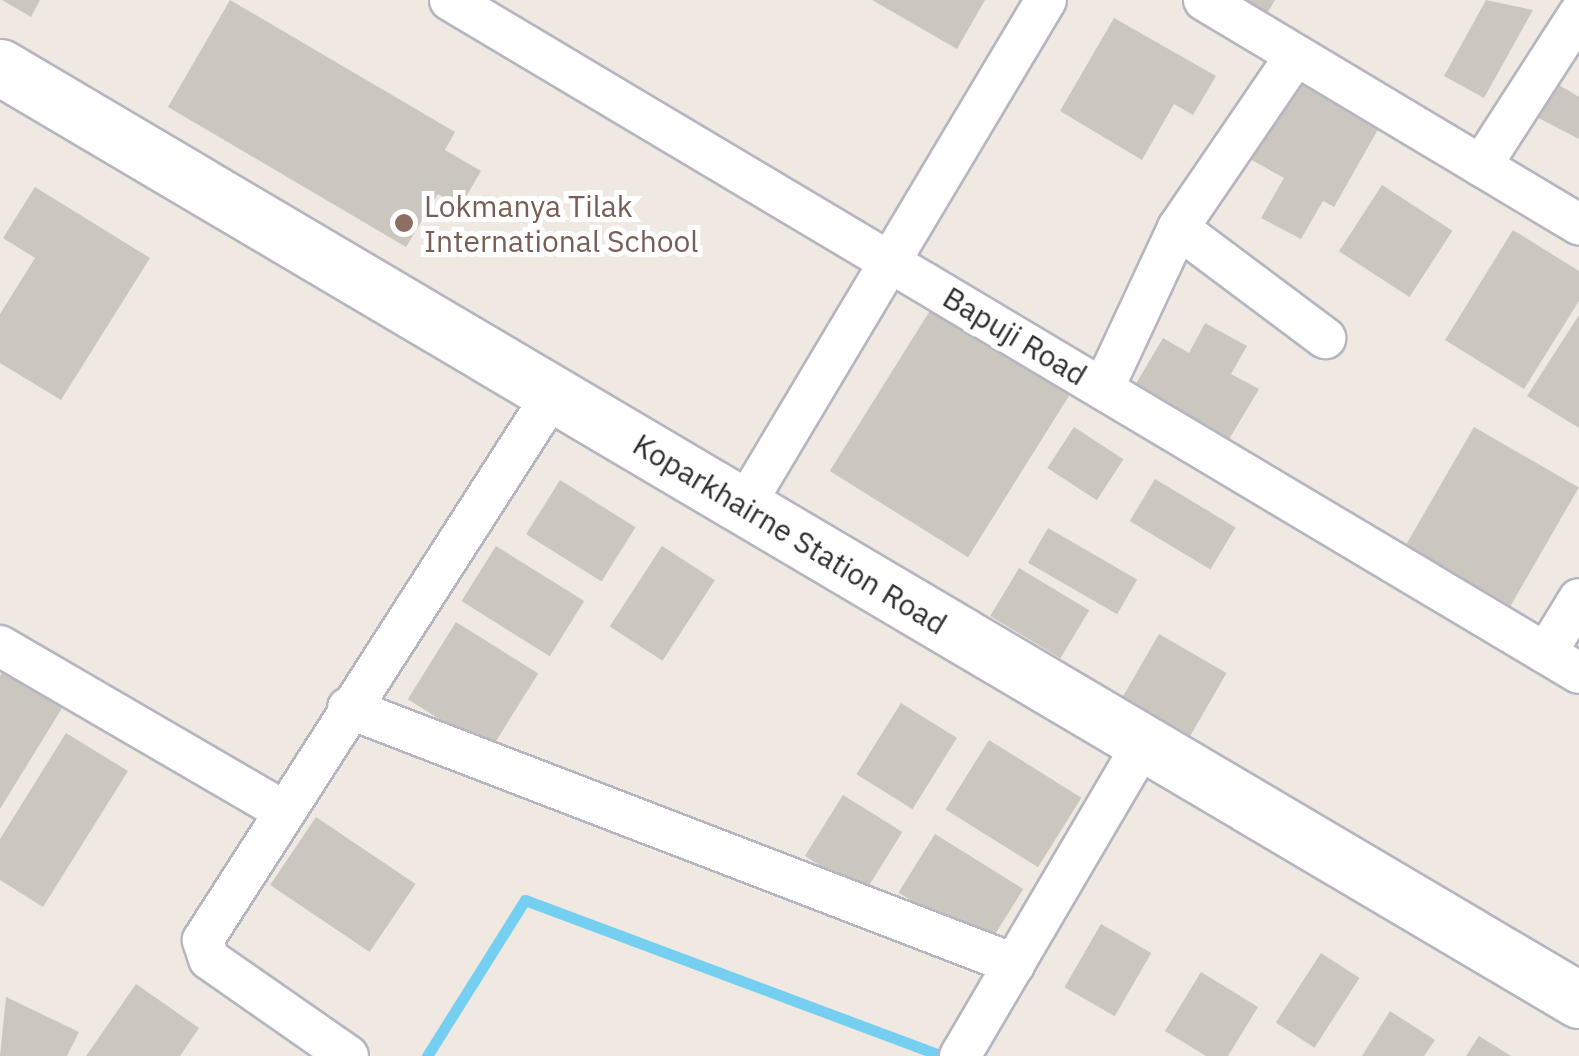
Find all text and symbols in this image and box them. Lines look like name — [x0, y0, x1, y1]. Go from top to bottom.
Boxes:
place label: Lokmanya Tilak International School — [424, 188, 698, 258]
marker: Lokmanya Tilak International School — [393, 212, 415, 234]
street label: Bapuji Road — [937, 279, 1093, 393]
street label: Koparkhairne Station Road — [627, 426, 953, 642]

